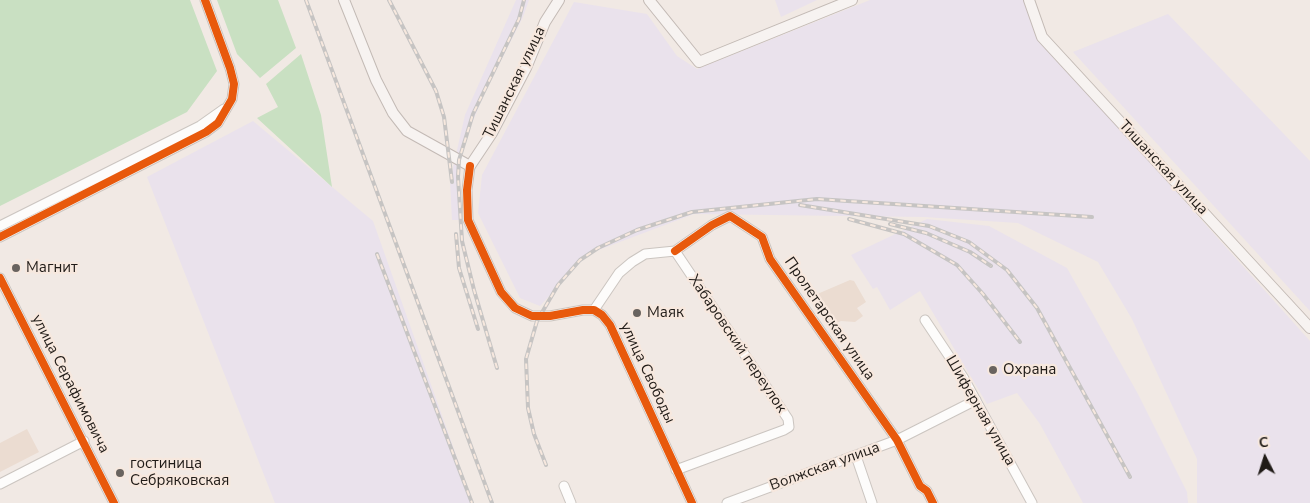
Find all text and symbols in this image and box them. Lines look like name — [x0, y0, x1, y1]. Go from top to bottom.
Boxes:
street label: Тишанская улица — [480, 24, 550, 142]
street label: Тишанская улица — [1115, 117, 1211, 219]
street label: Пролетарская улица — [780, 254, 878, 384]
place label: Магнит — [26, 259, 78, 277]
marker: Магнит — [10, 262, 22, 274]
street label: Хабаровский переулок — [684, 272, 790, 416]
place label: Mаяк — [647, 304, 684, 322]
marker: Mаяк — [631, 307, 643, 319]
street label: улица Серафимовича — [27, 312, 113, 456]
street label: улица Свободы — [616, 320, 678, 426]
street label: Шиферная улица — [941, 353, 1019, 469]
place label: Охрана — [1003, 361, 1056, 379]
marker: Охрана — [987, 364, 999, 376]
north arrow — [1240, 433, 1290, 483]
text: С — [1258, 433, 1269, 452]
street label: Волжская улица — [768, 439, 882, 495]
place label: гостиница Себряковская — [130, 455, 229, 490]
marker: гостиница Себряковская — [114, 467, 126, 479]

